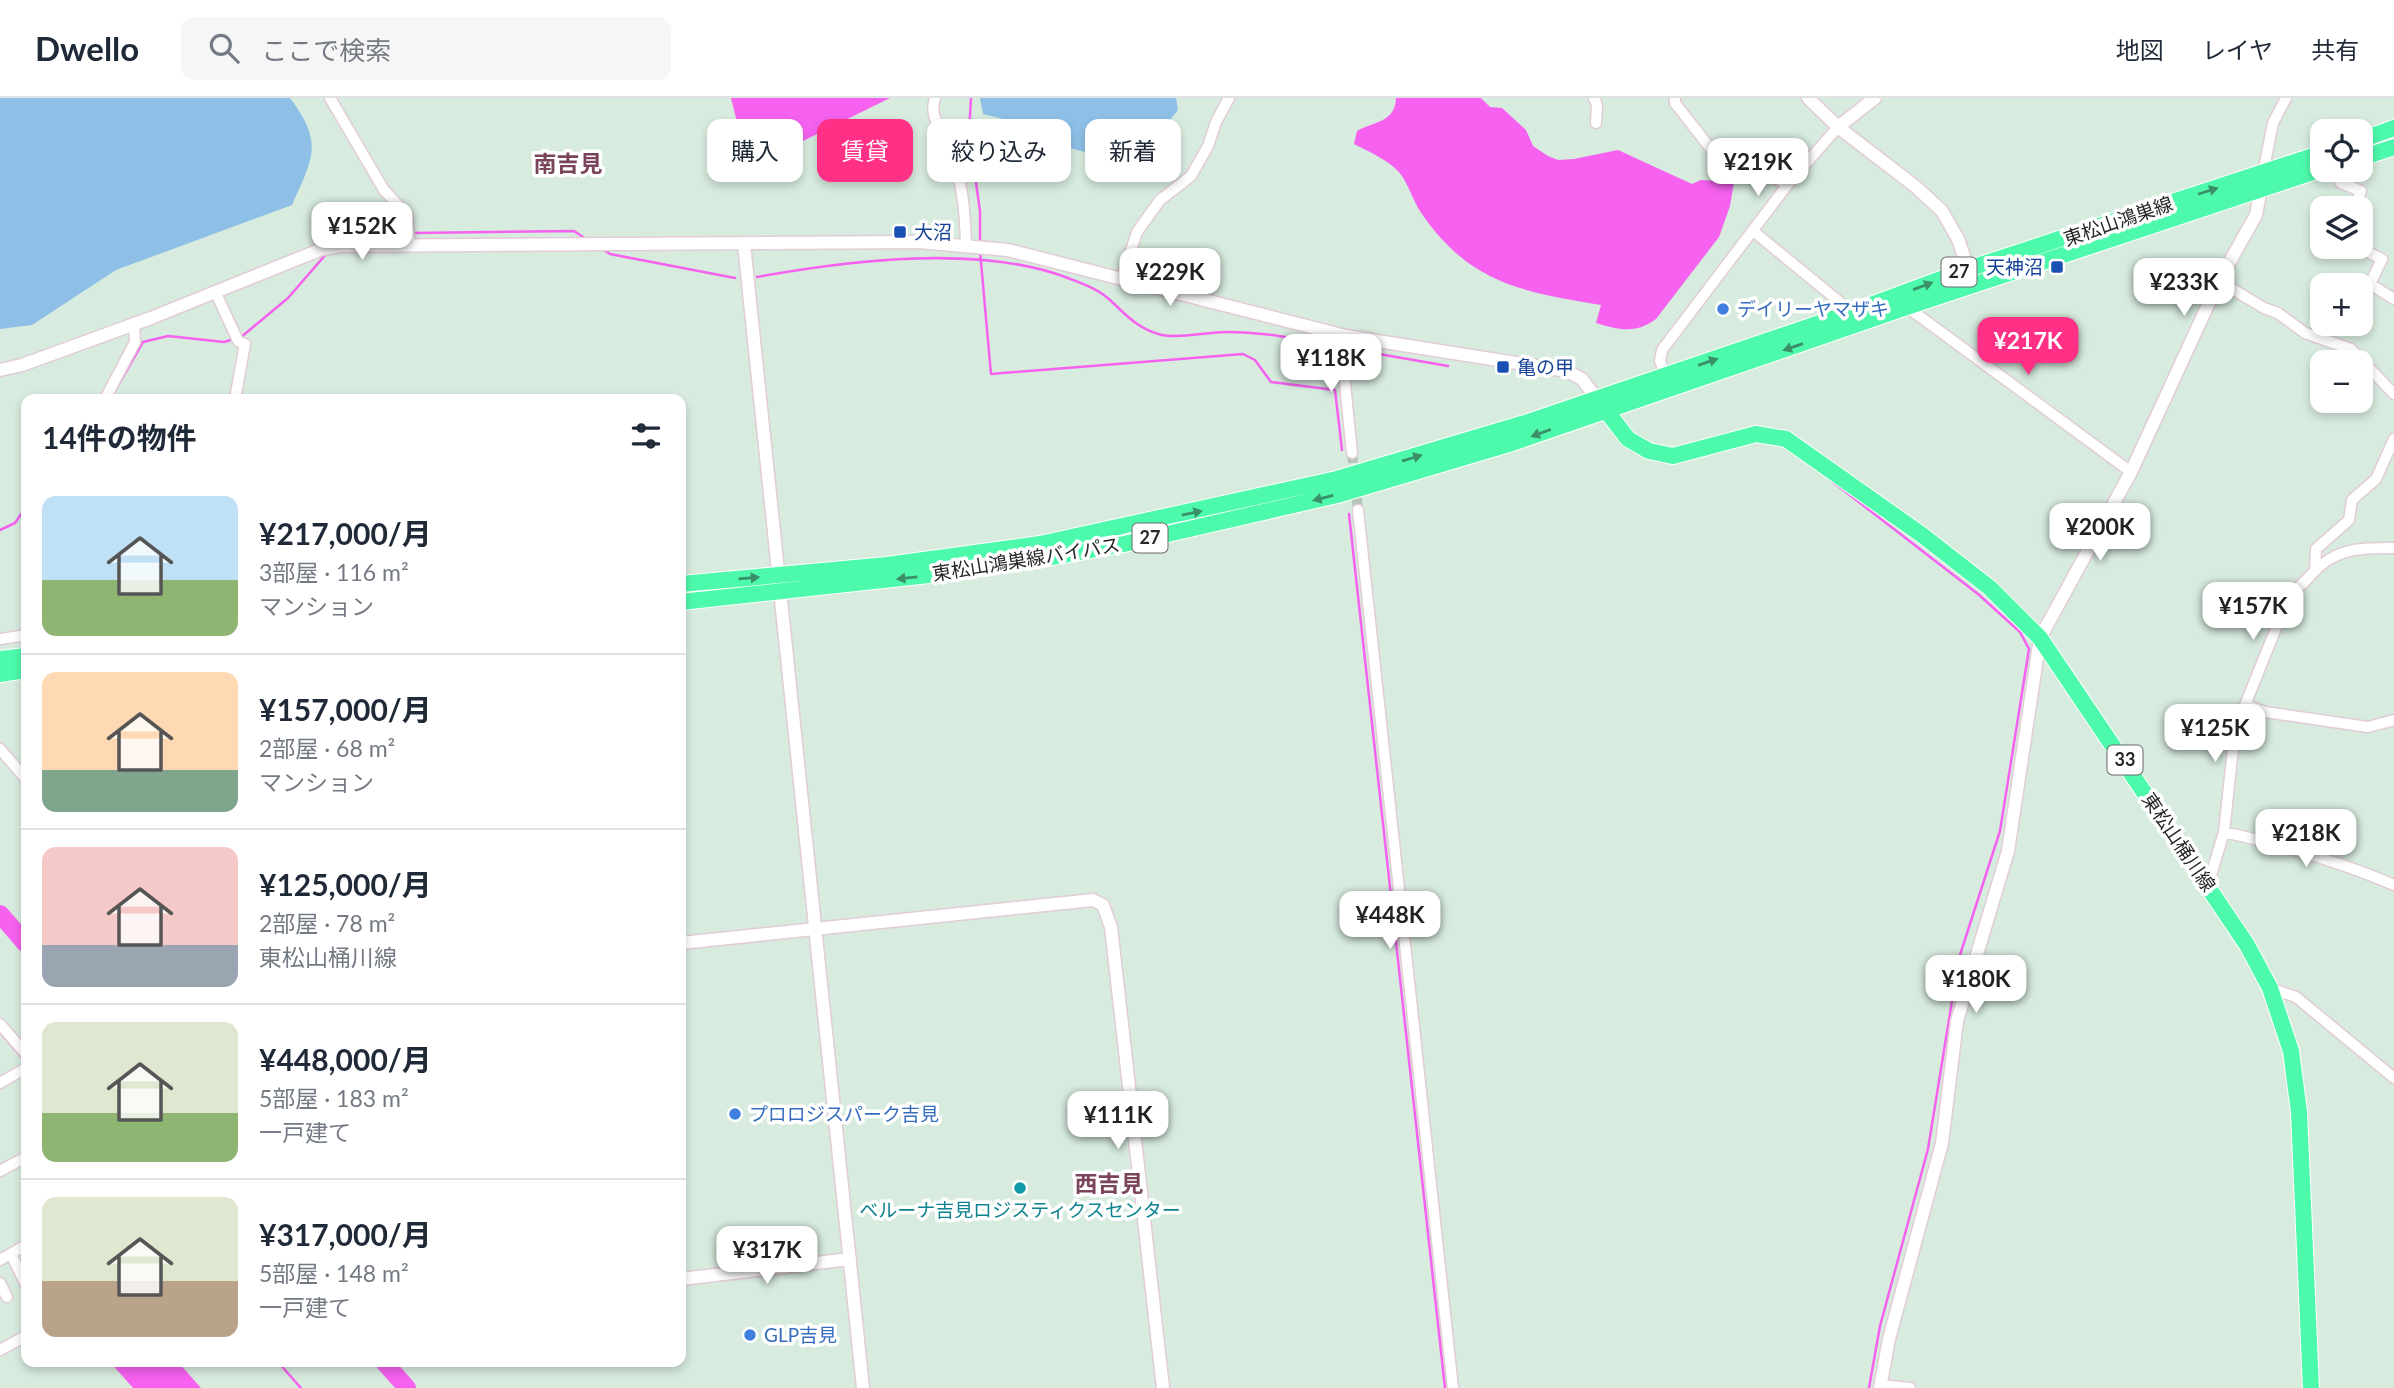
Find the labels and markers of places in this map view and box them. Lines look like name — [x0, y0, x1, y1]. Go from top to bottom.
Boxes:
pin: ¥219K — [1709, 139, 1807, 198]
pin: ¥152K — [313, 202, 411, 262]
place label: 大沼 — [914, 220, 952, 243]
marker: 大沼 — [892, 224, 908, 240]
pin: ¥229K — [1121, 248, 1219, 308]
place label: 天神沼 — [1986, 255, 2043, 278]
pin: ¥233K — [2135, 258, 2233, 318]
marker: 天神沼 — [2049, 259, 2065, 275]
place label: デイリーヤマザキ — [1737, 297, 1889, 320]
marker: デイリーヤマザキ — [1715, 301, 1731, 317]
pin: ¥217K — [1979, 317, 2077, 377]
pin: ¥118K — [1282, 334, 1380, 394]
place label: 亀の甲 — [1517, 355, 1574, 378]
marker: 亀の甲 — [1495, 359, 1511, 375]
pin: ¥200K — [2051, 504, 2149, 563]
pin: ¥157K — [2204, 582, 2302, 642]
pin: ¥125K — [2166, 704, 2264, 764]
pin: ¥218K — [2257, 810, 2355, 869]
pin: ¥448K — [1341, 892, 1439, 951]
pin: ¥180K — [1927, 956, 2025, 1015]
pin: ¥111K — [1069, 1091, 1167, 1151]
place label: プロロジスパーク吉見 — [749, 1102, 939, 1125]
marker: プロロジスパーク吉見 — [727, 1106, 743, 1122]
marker: ベルーナ吉見ロジスティクスセンター — [1012, 1180, 1028, 1196]
place label: ベルーナ吉見ロジスティクスセンター — [859, 1198, 1181, 1221]
pin: ¥317K — [718, 1226, 816, 1286]
place label: GLP吉見 — [764, 1323, 837, 1346]
marker: GLP吉見 — [742, 1327, 758, 1343]

